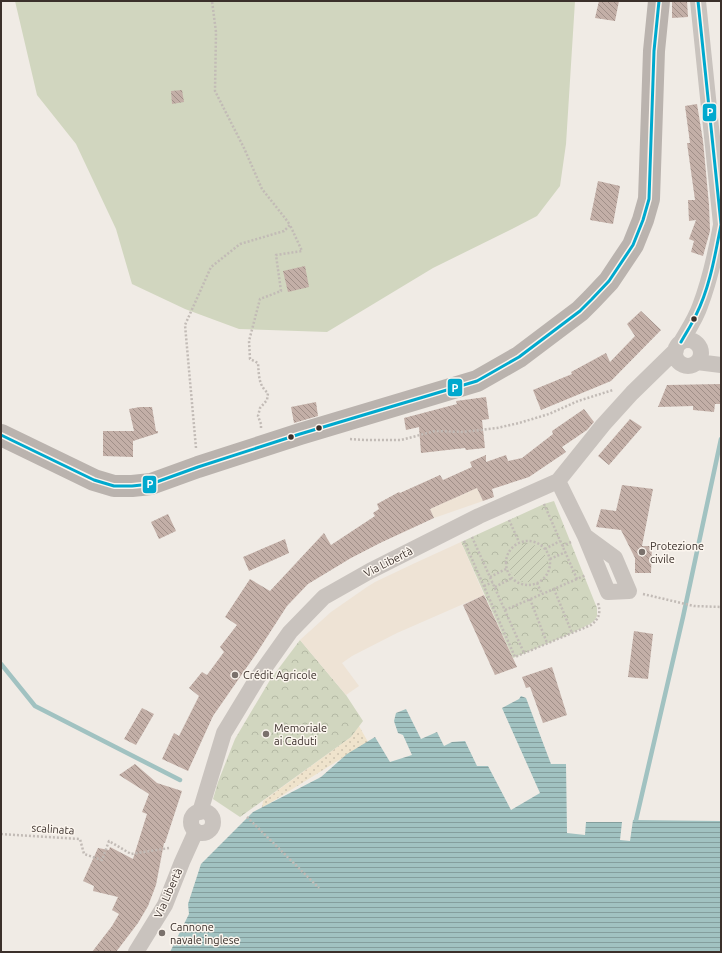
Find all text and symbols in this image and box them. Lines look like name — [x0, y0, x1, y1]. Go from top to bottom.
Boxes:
line badge: P — [702, 103, 717, 122]
text: P — [707, 106, 714, 118]
unlabelled marker — [689, 314, 699, 324]
line badge: P — [447, 378, 463, 397]
text: P — [452, 382, 459, 394]
unlabelled marker — [314, 423, 324, 433]
unlabelled marker — [286, 432, 296, 442]
line badge: P — [142, 475, 157, 494]
text: P — [147, 478, 154, 490]
place label: Protezione civile — [650, 540, 704, 565]
street label: Via Libertà — [362, 545, 414, 579]
marker: Protezione civile — [637, 547, 647, 557]
place label: Crédit Agricole — [243, 669, 317, 681]
marker: Crédit Agricole — [230, 670, 240, 680]
place label: Memoriale ai Caduti — [274, 722, 327, 747]
marker: Memoriale ai Caduti — [261, 729, 271, 739]
street label: scalinata — [31, 822, 75, 836]
street label: Via Libertà — [152, 866, 184, 920]
place label: Cannone navale inglese — [170, 921, 240, 946]
marker: Cannone navale inglese — [157, 928, 167, 938]

